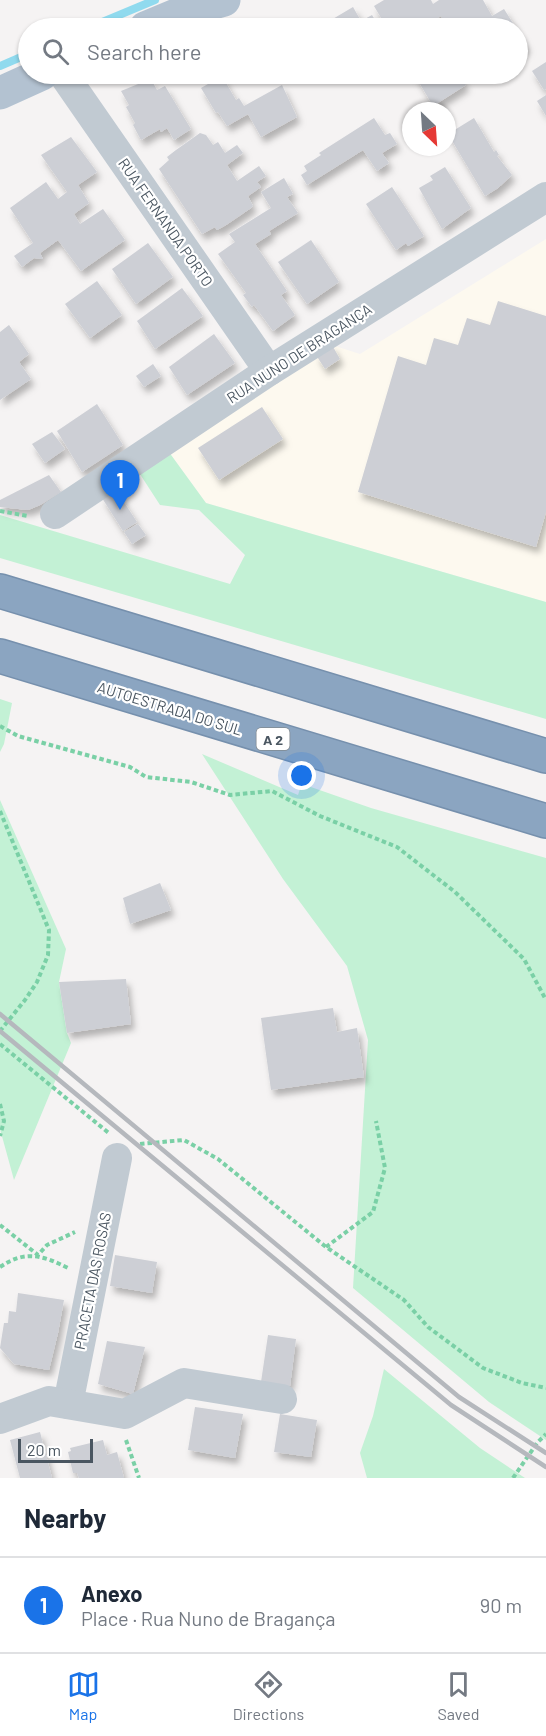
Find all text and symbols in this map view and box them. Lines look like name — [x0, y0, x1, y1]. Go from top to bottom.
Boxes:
search box — [18, 18, 528, 84]
icon: search — [39, 35, 72, 68]
text: Search here — [87, 38, 201, 64]
north arrow — [402, 102, 456, 156]
street label: RUA FERNANDA PORTO — [115, 154, 217, 290]
street label: RUA NUNO DE BRAGANÇA — [223, 299, 375, 407]
pin: 1 — [100, 460, 140, 510]
street label: AUTOESTRADA DO SUL — [95, 677, 245, 739]
road number: A 2 — [256, 728, 290, 750]
your location — [287, 761, 316, 790]
street label: PRACETA DAS ROSAS — [70, 1211, 114, 1351]
scale bar — [18, 1436, 93, 1464]
text: 20 m — [27, 1440, 61, 1459]
text: Nearby — [24, 1502, 106, 1533]
text: Anexo — [81, 1580, 143, 1606]
text: 1 — [40, 1593, 47, 1617]
text: 90 m — [480, 1593, 522, 1617]
text: Place · Rua Nuno de Bragança — [81, 1606, 336, 1630]
tab: Map — [67, 1668, 100, 1723]
tab: Directions — [233, 1668, 304, 1723]
tab: Saved — [437, 1668, 479, 1723]

